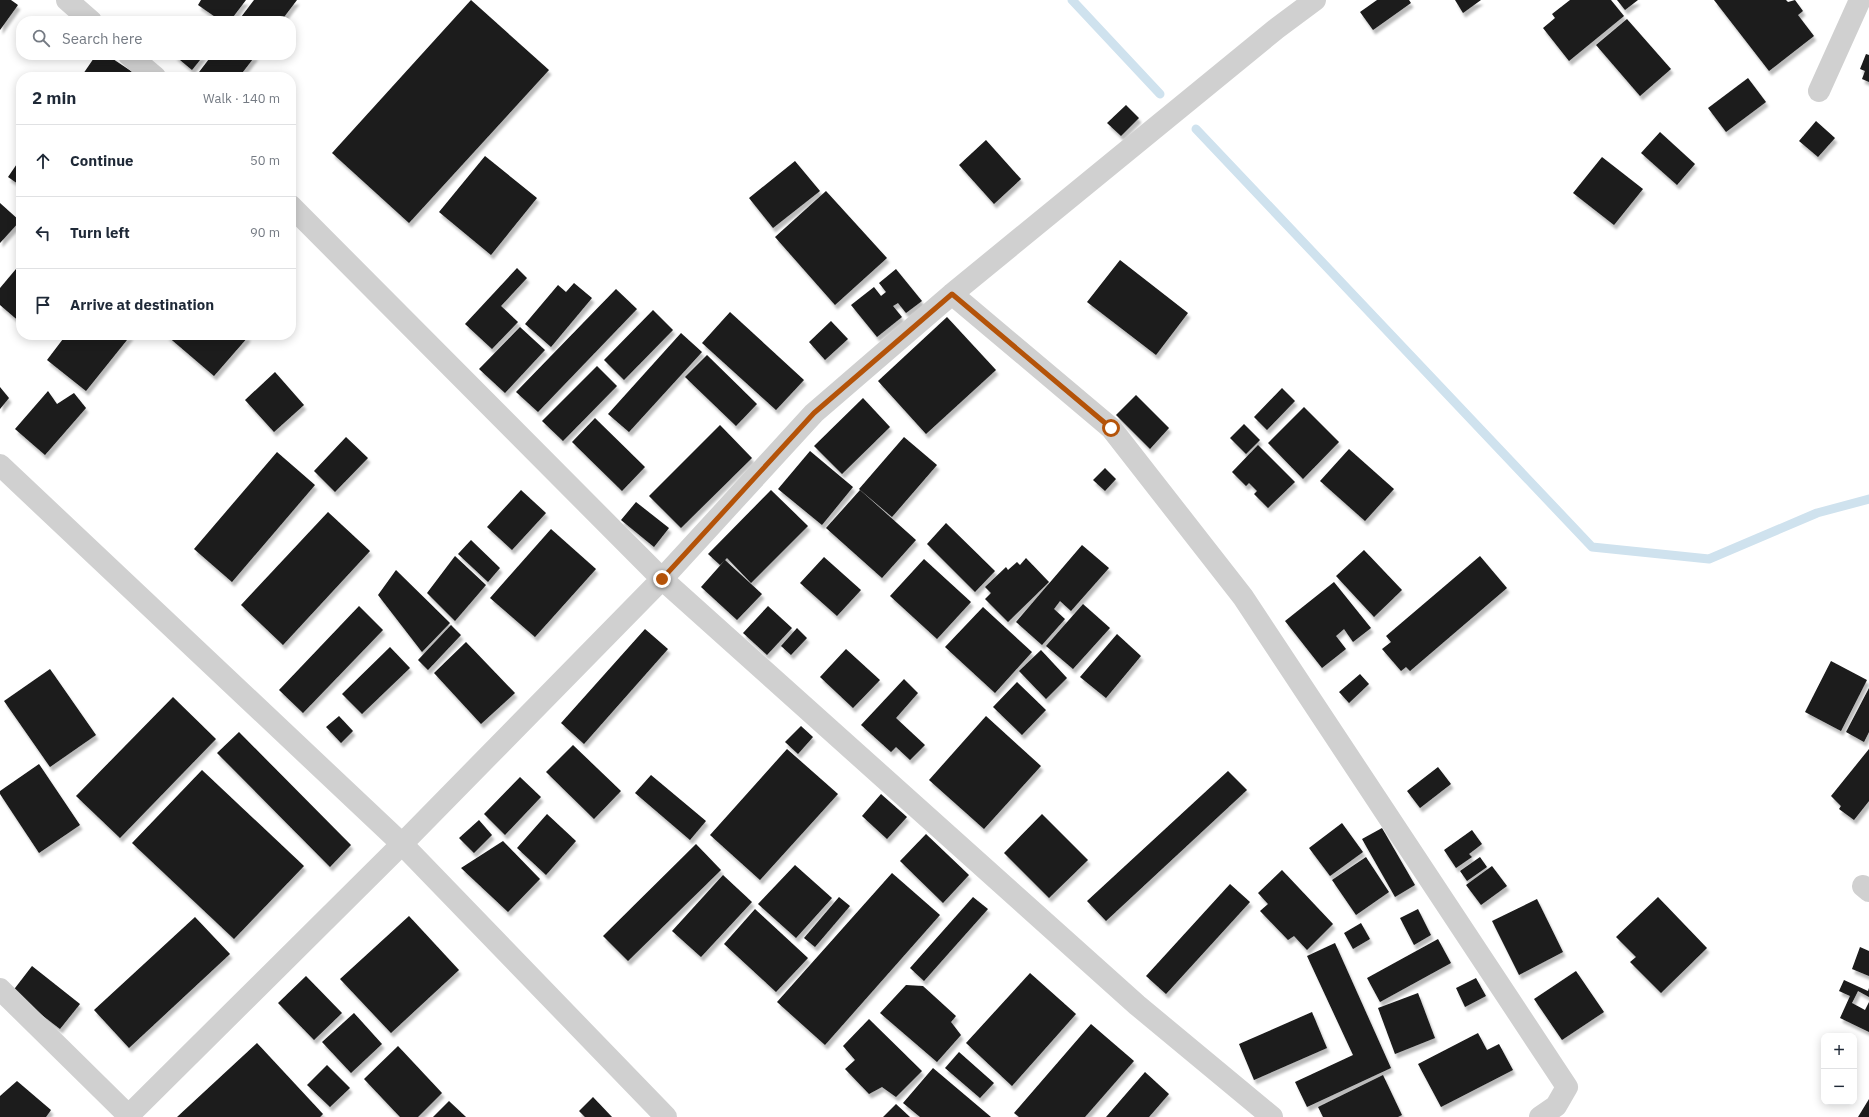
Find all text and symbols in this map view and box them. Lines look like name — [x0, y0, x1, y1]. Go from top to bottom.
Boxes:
search box — [16, 16, 296, 60]
icon: search — [30, 27, 52, 49]
text: Search here — [62, 29, 142, 48]
text: 2 min — [32, 87, 76, 109]
text: Walk · 140 m — [203, 90, 280, 107]
icon: ahead — [32, 150, 54, 172]
text: Continue — [70, 151, 134, 170]
text: 50 m — [250, 152, 280, 169]
icon: left — [32, 222, 54, 244]
text: Turn left — [70, 223, 130, 242]
text: 90 m — [250, 224, 280, 241]
icon: arrive — [32, 294, 54, 316]
text: Arrive at destination — [70, 295, 214, 314]
route start — [1102, 419, 1120, 437]
route end — [653, 570, 671, 588]
map controls — [1821, 1033, 1857, 1105]
button: + — [1821, 1033, 1857, 1069]
button: − — [1821, 1069, 1857, 1105]

